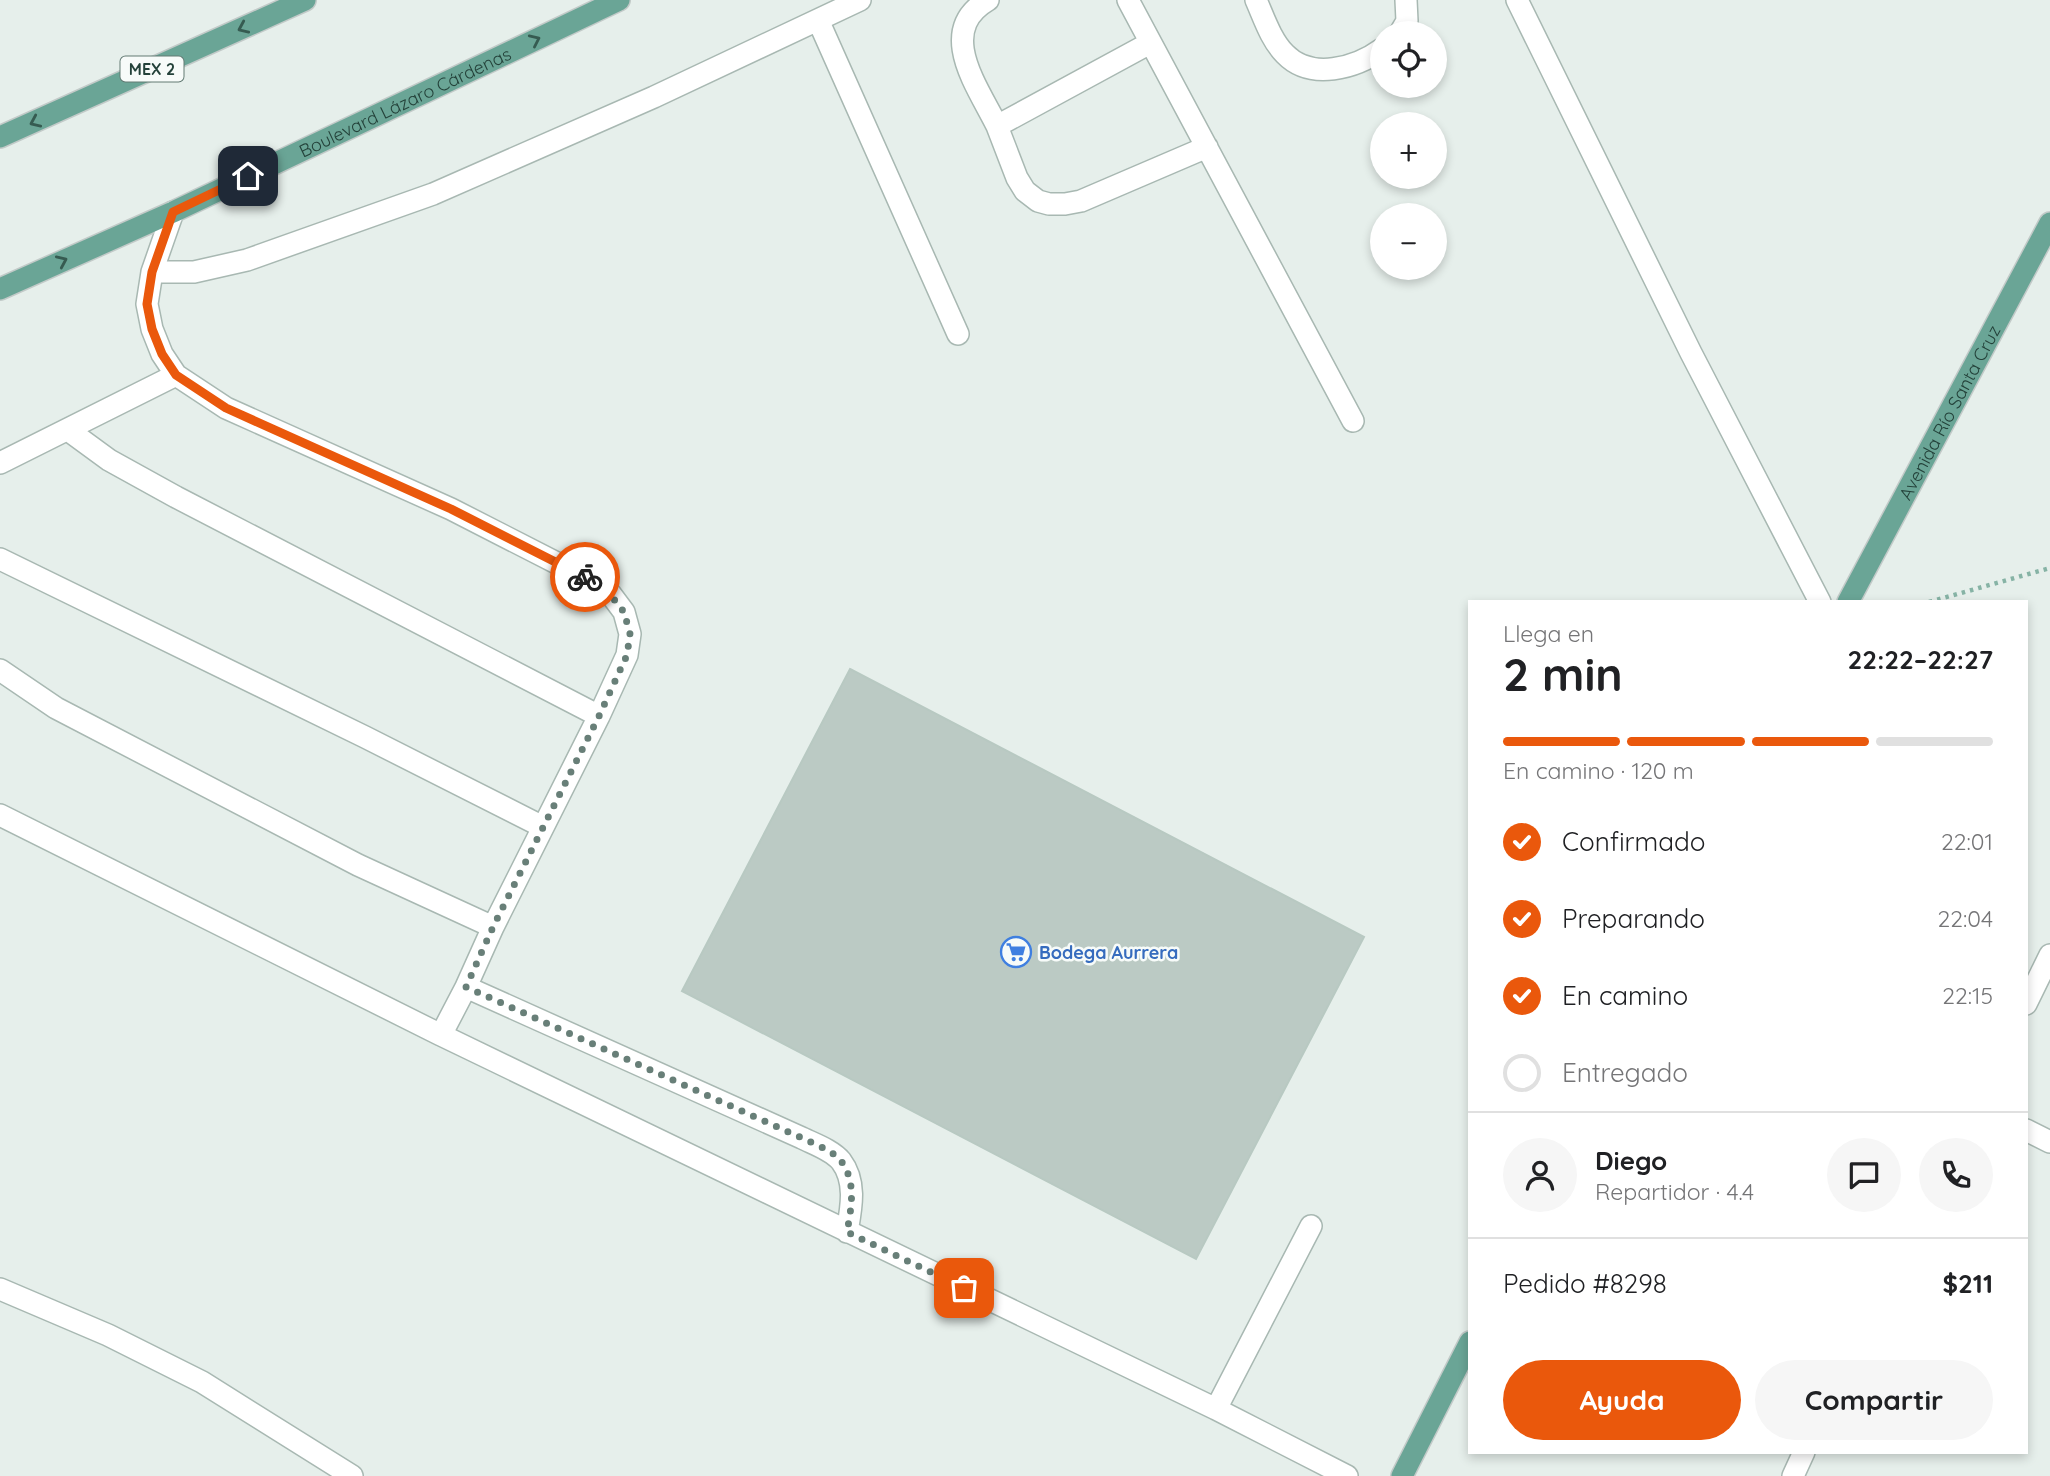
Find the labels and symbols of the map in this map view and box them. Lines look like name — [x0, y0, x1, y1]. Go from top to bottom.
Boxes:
one-way arrow — [237, 20, 250, 34]
one-way arrow — [527, 34, 540, 48]
street label: Boulevard Lázaro Cárdenas — [295, 42, 515, 162]
road number: MEX 2 — [120, 57, 184, 82]
one-way arrow — [30, 114, 43, 128]
pin — [218, 146, 278, 206]
one-way arrow — [55, 255, 67, 269]
street label: Avenida Río Santa Cruz — [1893, 321, 2005, 503]
courier — [550, 542, 620, 612]
supermarket icon: Bodega Aurrera — [999, 935, 1033, 969]
place label: Bodega Aurrera — [1039, 941, 1178, 964]
pin — [934, 1258, 994, 1318]

